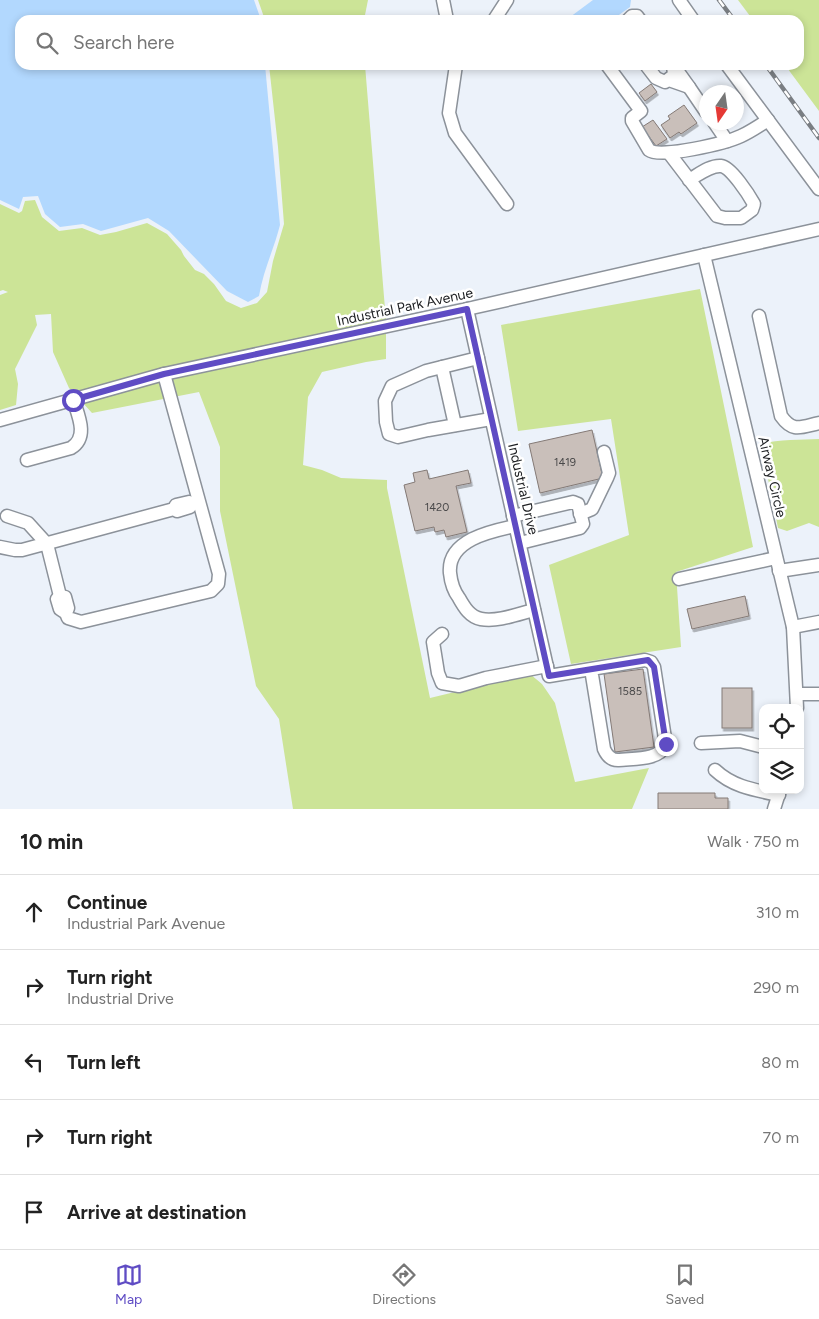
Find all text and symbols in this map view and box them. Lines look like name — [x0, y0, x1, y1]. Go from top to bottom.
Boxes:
search box — [15, 15, 804, 70]
icon: search — [33, 29, 61, 57]
text: Search here — [73, 31, 175, 54]
north arrow — [699, 85, 744, 130]
street label: Industrial Park Avenue — [335, 284, 475, 330]
route start — [62, 389, 85, 412]
street label: Airway Circle — [754, 435, 790, 519]
street label: Industrial Drive — [504, 442, 542, 537]
house number: 1419 — [554, 456, 576, 469]
house number: 1420 — [425, 501, 449, 514]
house number: 1585 — [618, 685, 642, 698]
map controls — [759, 704, 804, 794]
button: locate — [759, 704, 804, 749]
route end — [655, 733, 678, 756]
button: layers — [759, 749, 804, 794]
text: 10 min — [20, 829, 83, 854]
text: Walk · 750 m — [707, 832, 799, 851]
text: Continue — [67, 891, 147, 914]
icon: ahead — [20, 898, 48, 926]
text: 310 m — [756, 903, 799, 922]
text: Industrial Park Avenue — [67, 914, 225, 933]
text: Turn right — [67, 966, 153, 989]
icon: right — [20, 973, 48, 1001]
text: 290 m — [753, 978, 799, 997]
text: Industrial Drive — [67, 989, 174, 1008]
icon: left — [20, 1048, 48, 1076]
text: Turn left — [67, 1051, 141, 1074]
text: 80 m — [761, 1053, 799, 1072]
icon: right — [20, 1123, 48, 1151]
text: Turn right — [67, 1126, 153, 1149]
text: 70 m — [763, 1128, 799, 1147]
icon: arrive — [20, 1198, 48, 1226]
text: Arrive at destination — [67, 1201, 246, 1224]
tab: Map — [115, 1261, 143, 1308]
tab: Directions — [372, 1261, 436, 1308]
tab: Saved — [666, 1261, 704, 1308]

